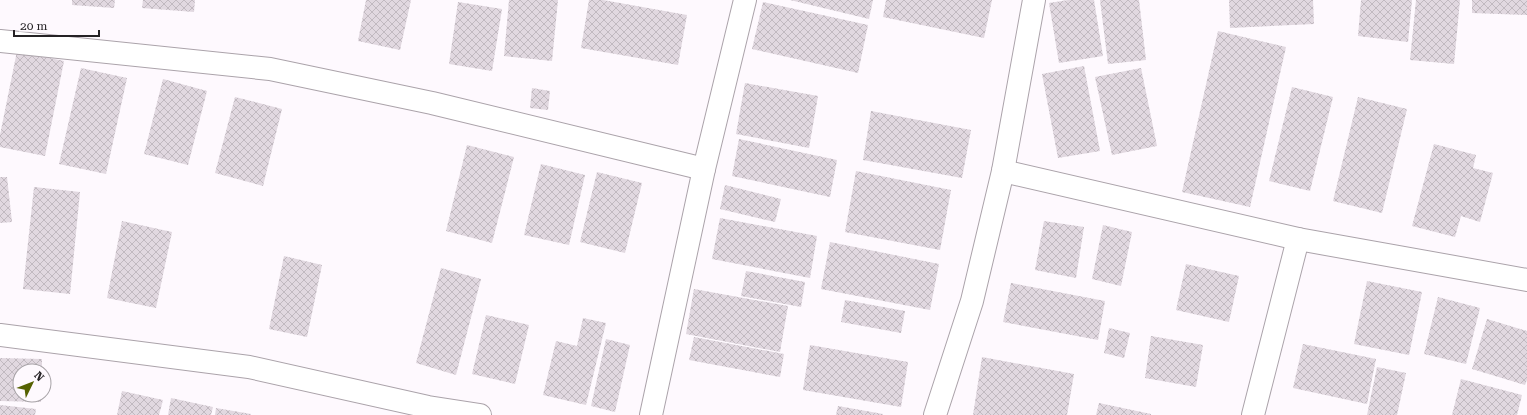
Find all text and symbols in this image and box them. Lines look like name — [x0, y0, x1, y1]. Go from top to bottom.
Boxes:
scale bar — [14, 12, 99, 38]
text: 20 m — [20, 19, 47, 33]
north arrow — [12, 363, 52, 403]
text: N — [31, 369, 47, 384]

